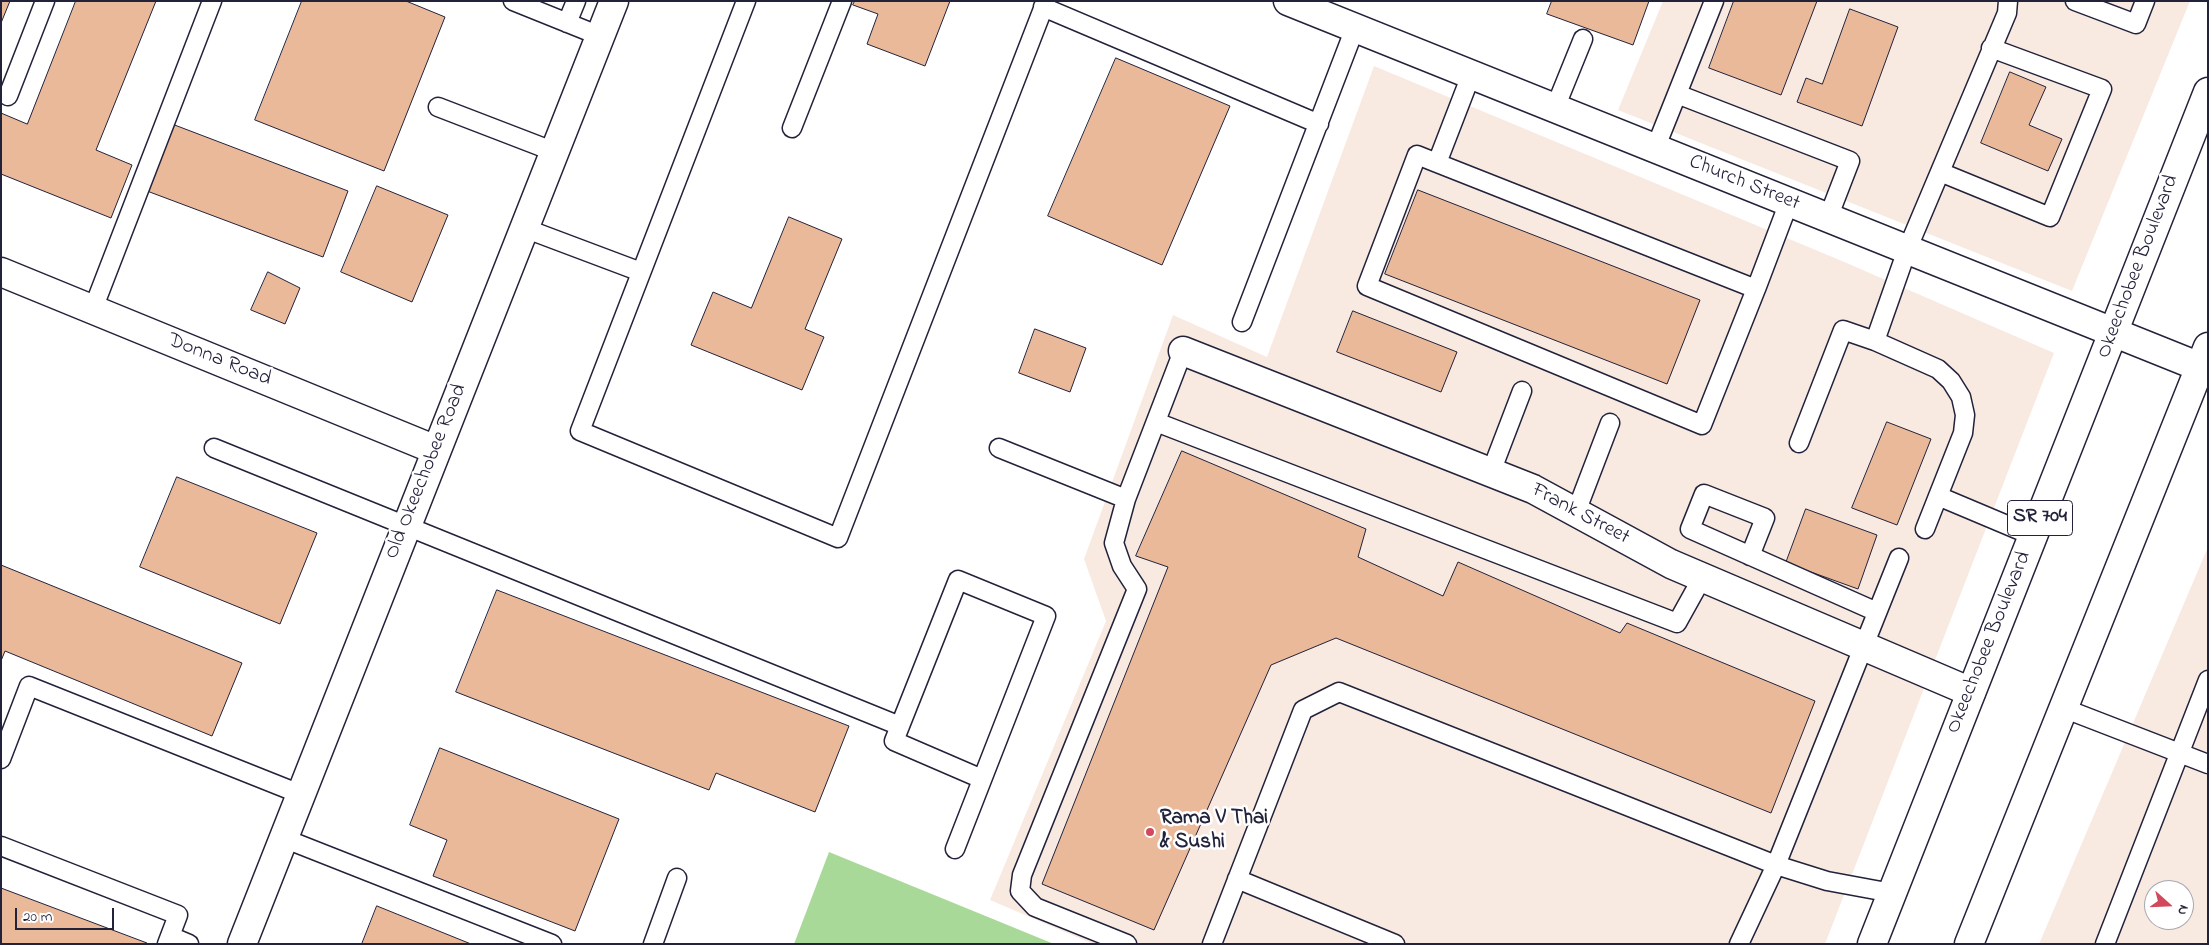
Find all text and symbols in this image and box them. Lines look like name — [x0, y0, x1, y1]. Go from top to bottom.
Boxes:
street label: Church Street — [1685, 150, 1803, 218]
street label: Okeechobee Boulevard — [2092, 172, 2186, 362]
street label: Donna Road — [164, 329, 274, 393]
street label: Old Okeechobee Road — [380, 381, 474, 563]
street label: Frank Street — [1527, 479, 1633, 551]
road number: SR 704 — [2008, 500, 2072, 536]
street label: Okeechobee Boulevard — [1942, 548, 2038, 738]
place label: Rama V Thai & Sushi — [1160, 807, 1268, 857]
marker: Rama V Thai & Sushi — [1144, 826, 1156, 838]
north arrow — [2144, 880, 2194, 930]
scale bar — [18, 898, 116, 930]
text: N — [2171, 902, 2194, 918]
text: 20 m — [23, 906, 52, 928]

